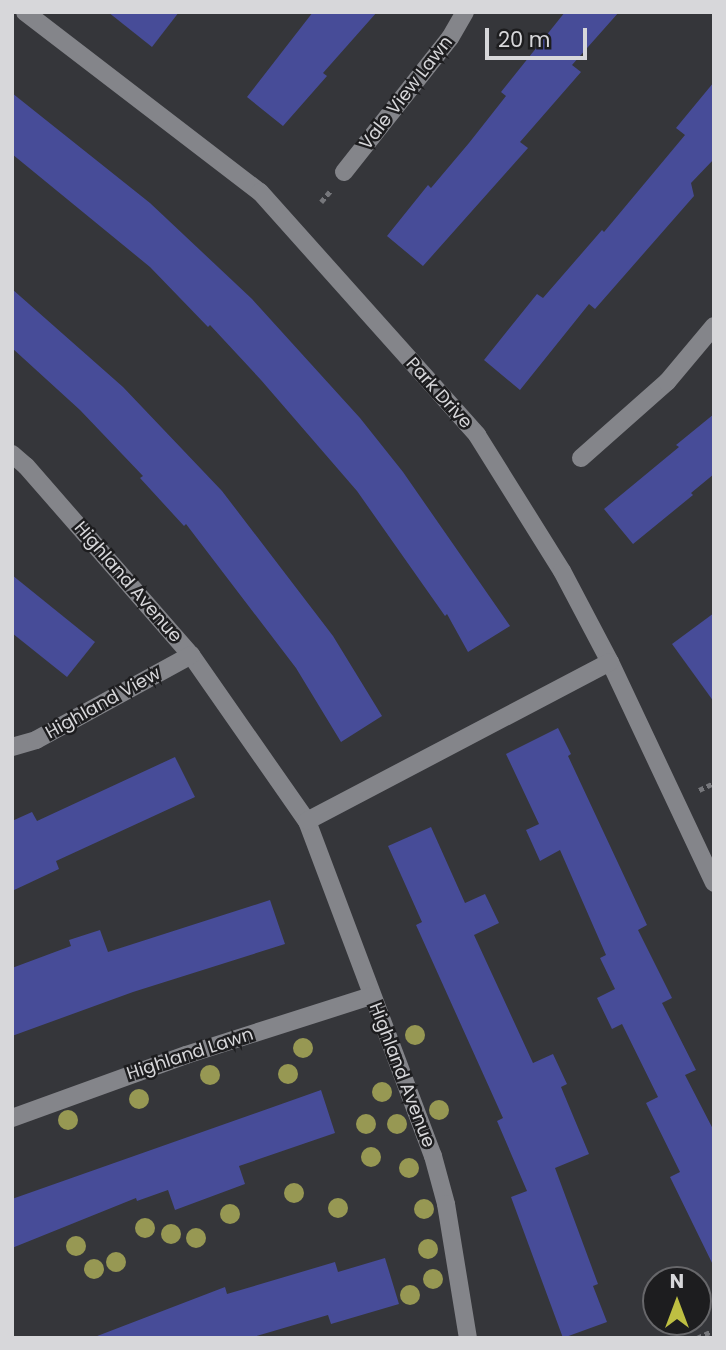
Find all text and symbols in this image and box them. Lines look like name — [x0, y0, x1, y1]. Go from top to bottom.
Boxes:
scale bar — [488, 14, 590, 58]
text: 20 m — [498, 25, 551, 54]
street label: Vale View Lawn — [355, 32, 457, 154]
street label: Park Drive — [401, 353, 477, 433]
street label: Highland Avenue — [70, 517, 186, 647]
street label: Highland View — [42, 662, 164, 744]
street label: Highland Avenue — [364, 1000, 440, 1150]
street label: Highland Lawn — [124, 1023, 256, 1085]
north arrow — [642, 1266, 712, 1336]
text: N — [670, 1268, 684, 1295]

